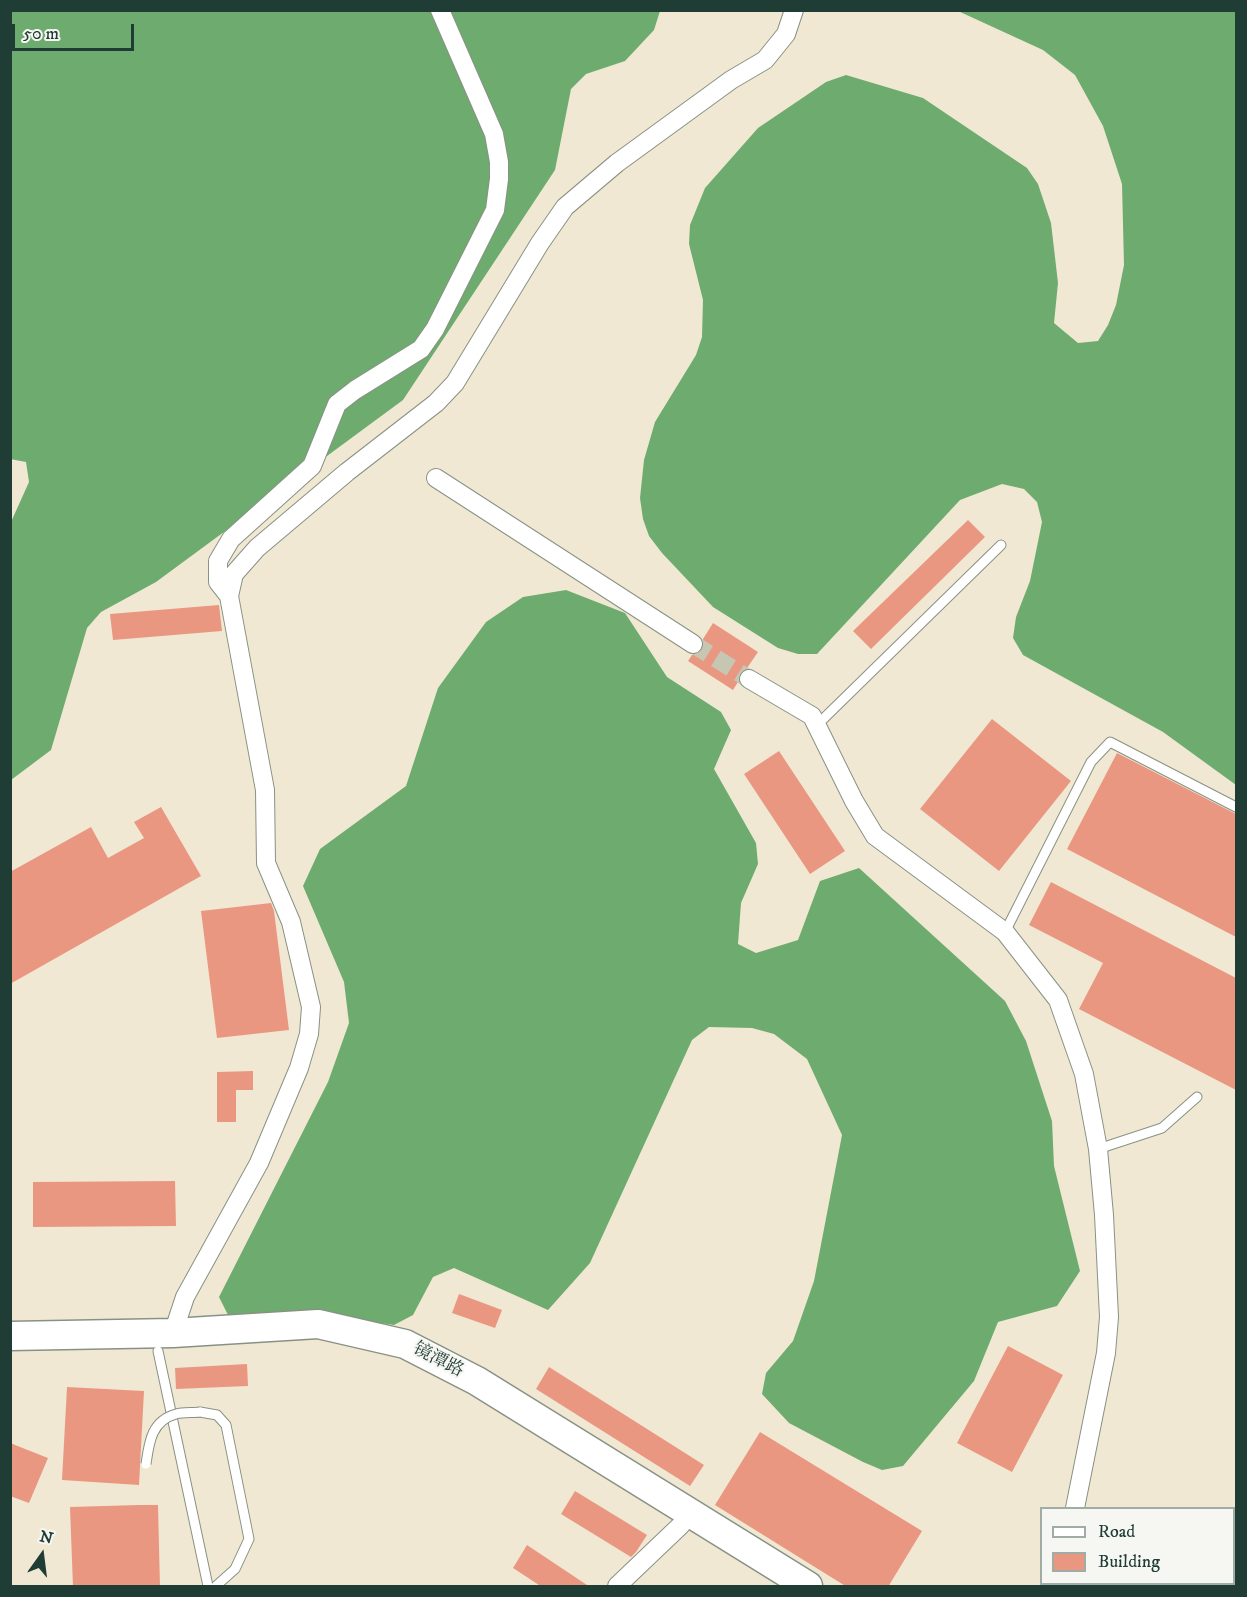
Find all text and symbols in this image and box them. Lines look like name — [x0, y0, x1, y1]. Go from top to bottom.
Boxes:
scale bar — [15, 12, 136, 50]
text: 50 m — [23, 23, 59, 45]
street label: 镜潭路 — [409, 1339, 467, 1383]
legend — [1040, 1507, 1235, 1585]
text: Road — [1098, 1521, 1135, 1543]
north arrow — [12, 1525, 72, 1585]
text: N — [38, 1526, 55, 1549]
text: Building — [1098, 1551, 1160, 1573]

